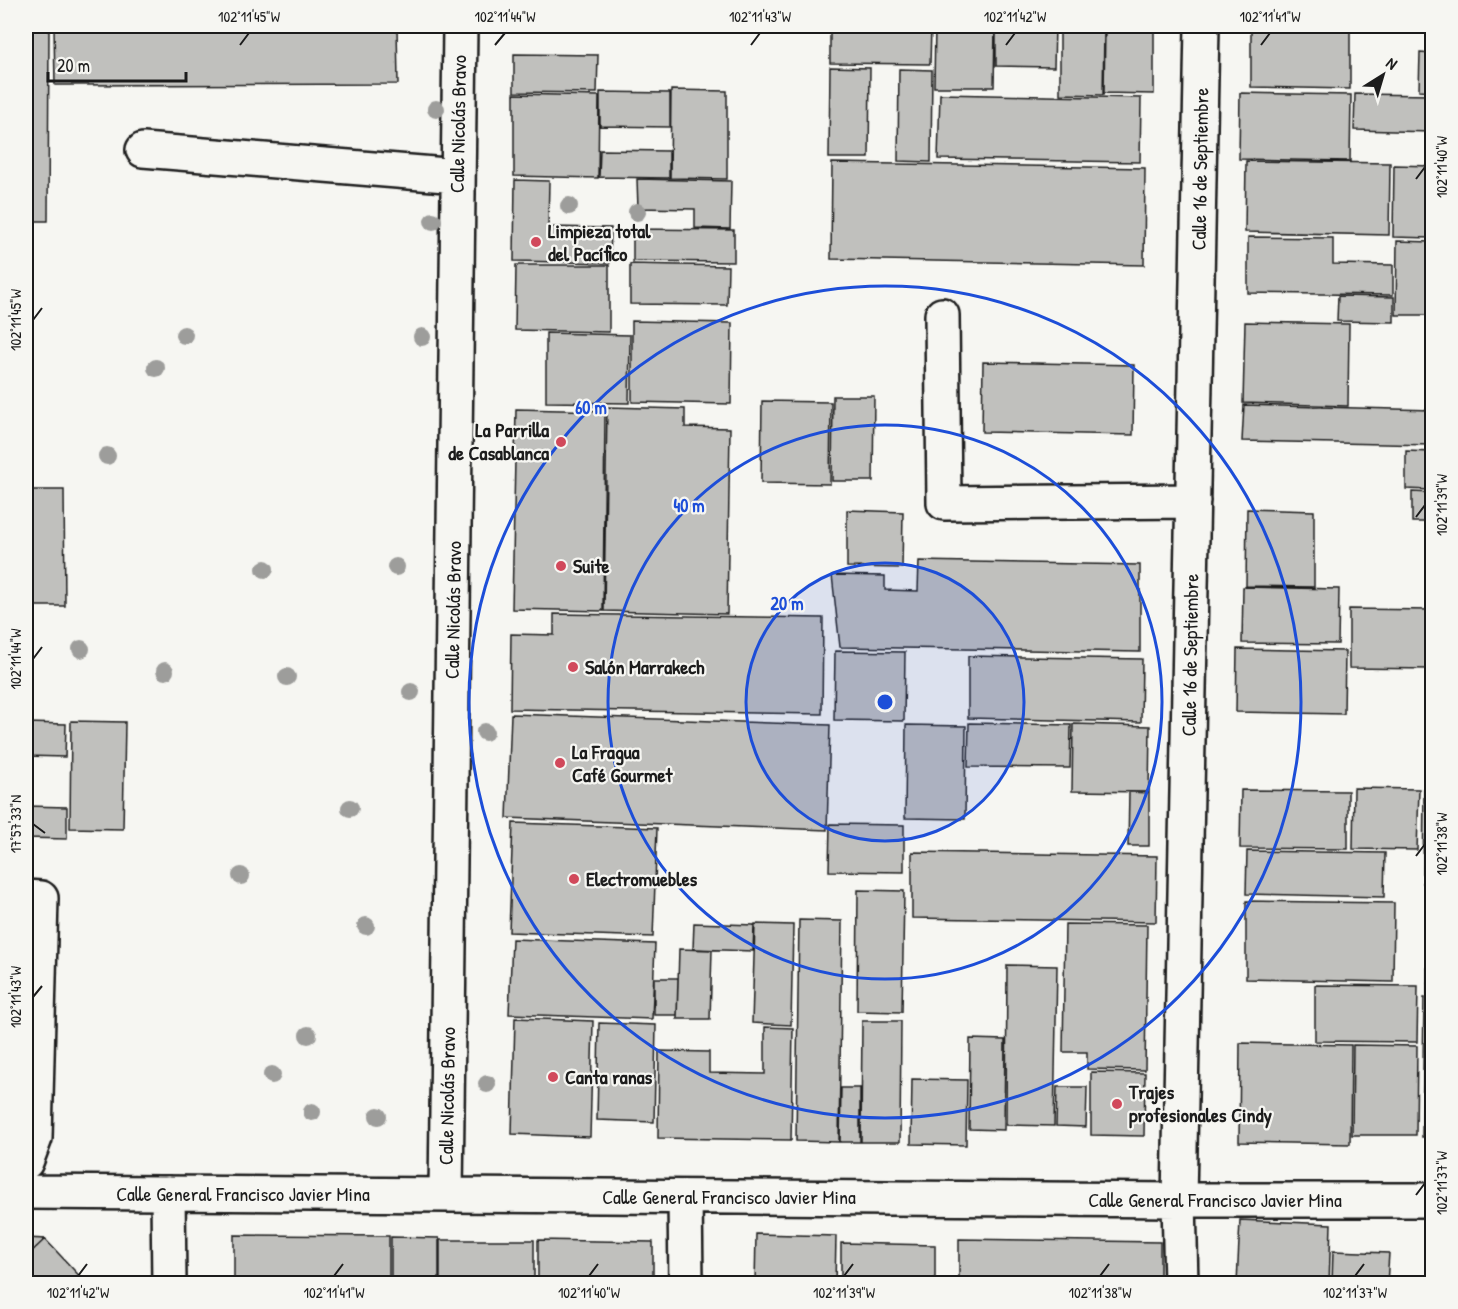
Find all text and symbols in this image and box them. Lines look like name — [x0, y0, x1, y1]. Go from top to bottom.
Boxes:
text: 102°11'45"W — [218, 6, 281, 27]
text: 102°11'44"W — [474, 6, 536, 27]
text: 102°11'43"W — [729, 6, 792, 27]
text: 102°11'42"W — [984, 6, 1047, 27]
text: 102°11'41"W — [1240, 6, 1301, 27]
scale bar — [48, 45, 186, 83]
north arrow — [1353, 45, 1413, 105]
text: N — [1382, 52, 1402, 75]
text: 20 m — [57, 53, 90, 78]
street label: Calle Nicolás Bravo — [443, 55, 472, 193]
street label: Calle 16 de Septiembre — [1185, 87, 1214, 251]
text: 102°11'40"W — [1431, 135, 1452, 198]
place label: Limpieza total del Pacífico — [548, 217, 651, 267]
marker: Limpieza total del Pacífico — [529, 235, 543, 249]
text: 102°11'45"W — [5, 288, 26, 351]
text: 60 m — [575, 395, 607, 420]
place label: La Parrilla de Casablanca — [448, 416, 549, 466]
marker: La Parrilla de Casablanca — [554, 435, 568, 449]
text: 102°11'39"W — [1431, 473, 1452, 536]
text: 40 m — [673, 493, 705, 518]
street label: Calle Nicolás Bravo — [438, 541, 467, 679]
place label: Suite — [573, 552, 610, 579]
marker: Suite — [554, 559, 568, 573]
street label: Calle 16 de Septiembre — [1175, 573, 1204, 737]
text: 20 m — [771, 591, 803, 616]
text: 102°11'44"W — [5, 628, 26, 690]
place label: Salón Marrakech — [585, 653, 705, 680]
marker: Salón Marrakech — [566, 660, 580, 674]
centre of rings — [875, 692, 895, 712]
place label: La Fragua Café Gourmet — [572, 738, 673, 788]
marker: La Fragua Café Gourmet — [553, 756, 567, 770]
text: 17°57'33"N — [5, 795, 26, 853]
text: 102°11'38"W — [1431, 812, 1452, 876]
place label: Electromuebles — [586, 865, 698, 892]
marker: Electromuebles — [567, 872, 581, 886]
text: 102°11'43"W — [5, 965, 26, 1028]
street label: Calle Nicolás Bravo — [432, 1027, 461, 1165]
place label: Canta ranas — [565, 1063, 653, 1090]
marker: Canta ranas — [546, 1070, 560, 1084]
place label: Trajes profesionales Cindy — [1128, 1078, 1272, 1129]
marker: Trajes profesionales Cindy — [1110, 1097, 1124, 1111]
text: 102°11'37"W — [1431, 1150, 1452, 1215]
street label: Calle General Francisco Javier Mina — [116, 1180, 370, 1207]
street label: Calle General Francisco Javier Mina — [602, 1183, 856, 1210]
street label: Calle General Francisco Javier Mina — [1088, 1186, 1342, 1213]
text: 102°11'42"W — [47, 1282, 110, 1303]
text: 102°11'41"W — [304, 1282, 365, 1303]
text: 102°11'40"W — [558, 1282, 621, 1303]
text: 102°11'39"W — [813, 1282, 876, 1303]
text: 102°11'38"W — [1068, 1282, 1132, 1303]
text: 102°11'37"W — [1323, 1282, 1388, 1303]

